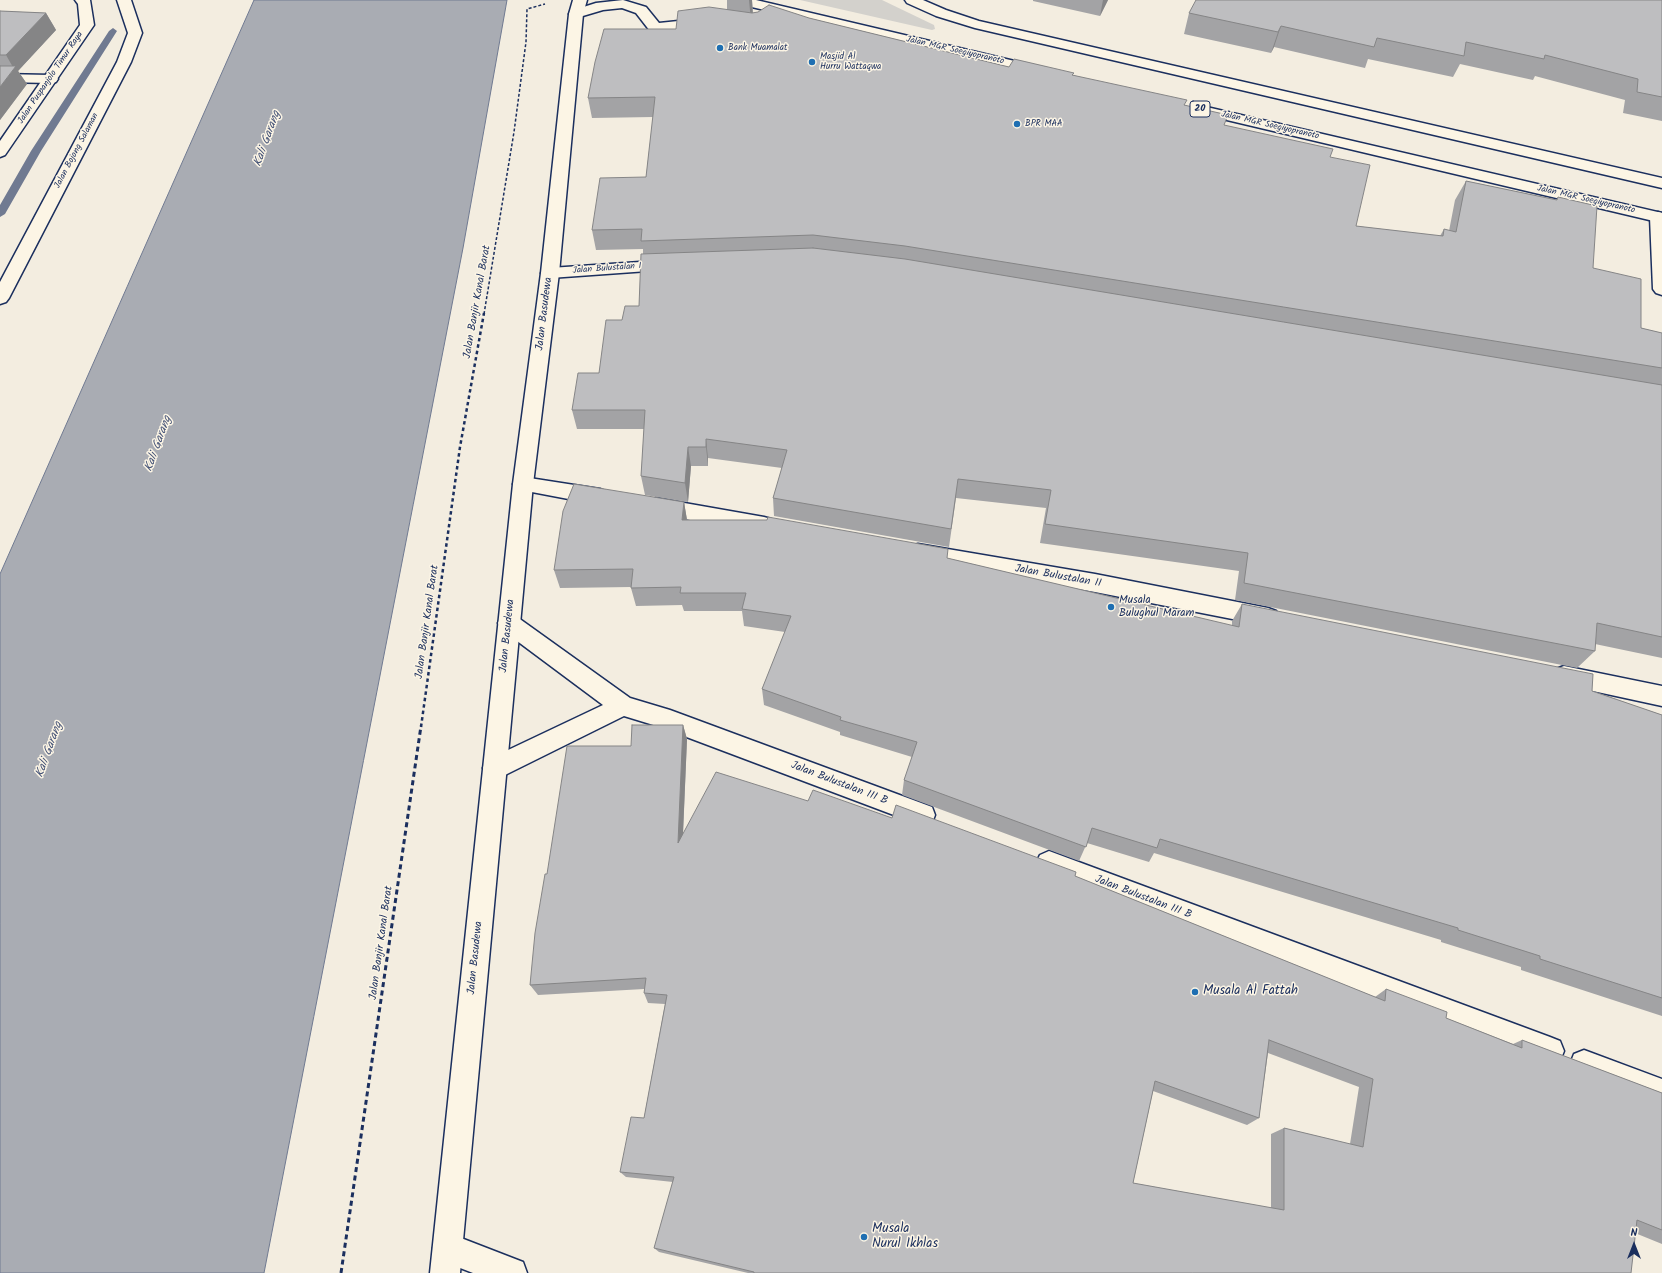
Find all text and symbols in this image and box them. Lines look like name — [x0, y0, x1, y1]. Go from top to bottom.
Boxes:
street label: Jalan Puspanjolo Timur Raya — [16, 30, 86, 126]
street label: Jalan MGR Soegiyopranoto — [905, 34, 1005, 68]
marker: Bank Muamalat — [715, 43, 725, 53]
place label: Bank Muamalat — [728, 43, 788, 53]
place label: Masjid Al Hurru Wattaqwa — [820, 52, 881, 73]
marker: Masjid Al Hurru Wattaqwa — [807, 57, 817, 67]
road number: 20 — [1190, 101, 1210, 117]
water label: Kali Garang — [251, 109, 285, 169]
street label: Jalan MGR Soegiyopranoto — [1220, 109, 1320, 143]
street label: Jalan Bojong Salaman — [53, 112, 101, 190]
marker: BPR MAA — [1012, 119, 1022, 129]
place label: BPR MAA — [1025, 119, 1063, 129]
street label: Jalan MGR Soegiyopranoto — [1536, 183, 1636, 217]
street label: Jalan Banjir Kanal Barat — [462, 244, 494, 360]
street label: Jalan Bulustalan I — [572, 261, 642, 277]
street label: Jalan Basudewa — [534, 277, 556, 351]
water label: Kali Garang — [142, 414, 176, 474]
street label: Jalan Bulustalan II — [1014, 563, 1102, 591]
street label: Jalan Banjir Kanal Barat — [413, 564, 443, 680]
place label: Musala Bulughul Maram — [1119, 594, 1194, 620]
street label: Jalan Basudewa — [498, 599, 518, 673]
marker: Musala Bulughul Maram — [1106, 602, 1116, 612]
water label: Kali Garang — [33, 720, 67, 780]
street label: Jalan Bulustalan III B — [789, 759, 889, 809]
street label: Jalan Bulustalan III B — [1093, 873, 1193, 923]
street label: Jalan Banjir Kanal Barat — [367, 885, 397, 1001]
street label: Jalan Basudewa — [466, 921, 486, 995]
place label: Musala Al Fattah — [1203, 984, 1298, 1000]
marker: Musala Al Fattah — [1190, 987, 1200, 997]
place label: Musala Nurul Ikhlas — [872, 1222, 938, 1253]
text: N — [1631, 1224, 1637, 1242]
north arrow — [1614, 1225, 1654, 1265]
marker: Musala Nurul Ikhlas — [859, 1232, 869, 1242]

